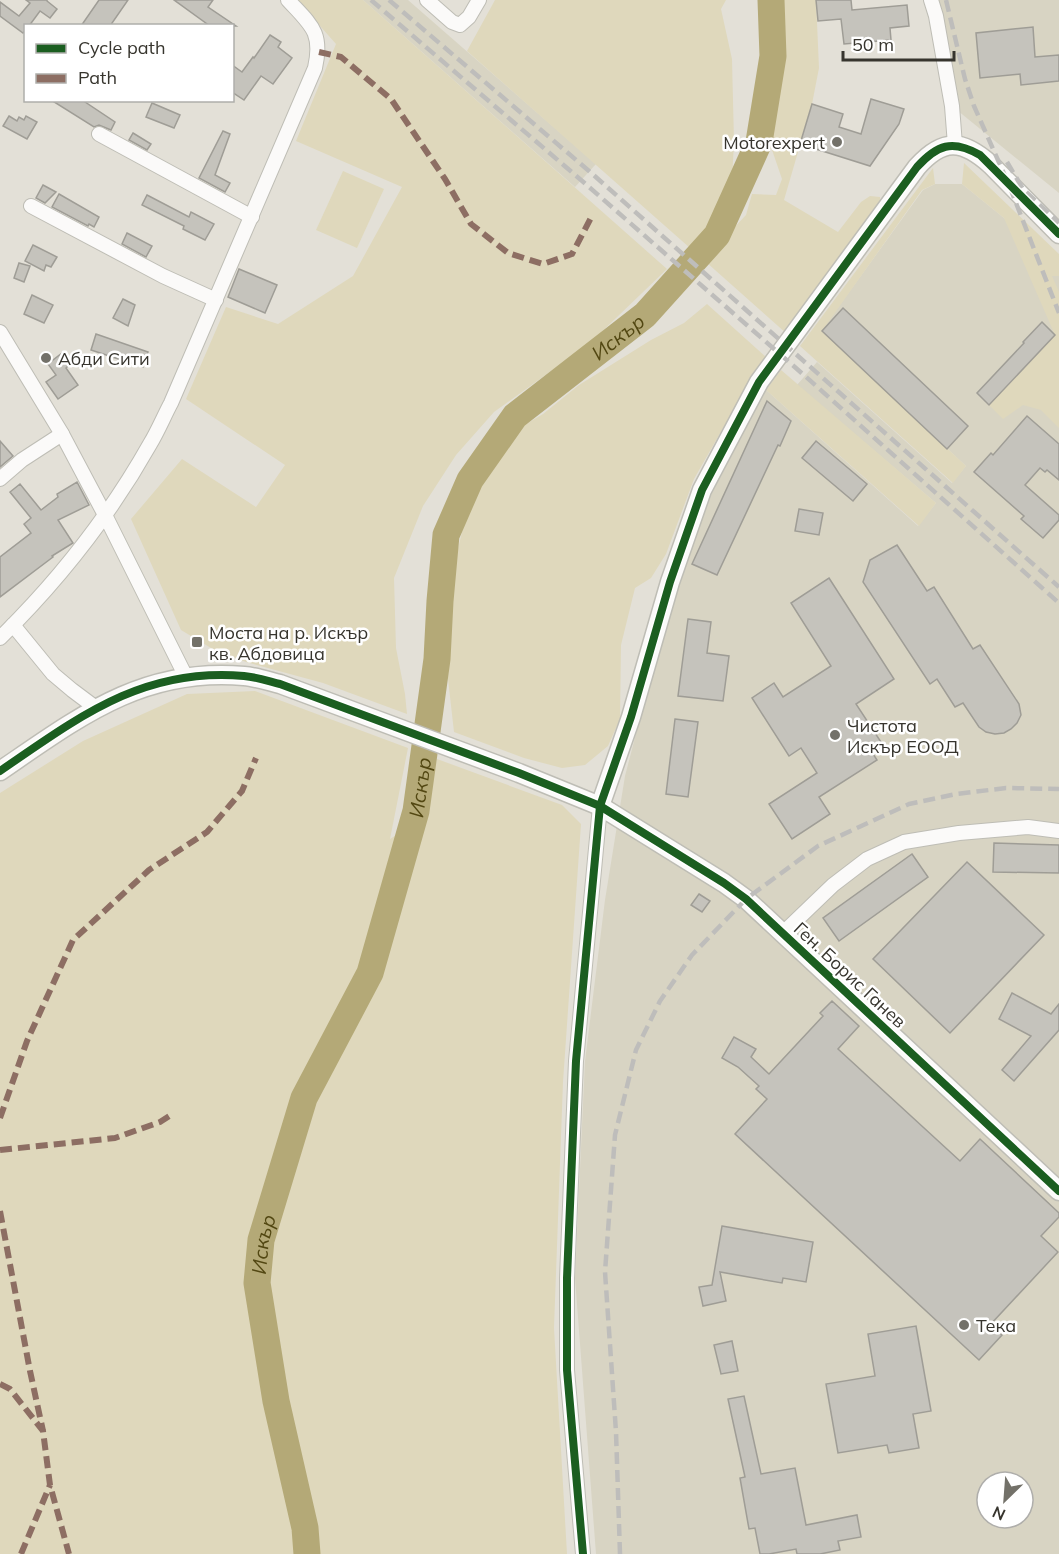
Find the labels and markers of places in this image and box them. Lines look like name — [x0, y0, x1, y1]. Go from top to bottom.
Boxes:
place label: Motorexpert — [723, 131, 825, 154]
marker: Motorexpert — [830, 135, 844, 149]
place label: Абди Сити — [58, 347, 150, 370]
marker: Абди Сити — [39, 351, 53, 365]
place label: Моста на р. Искър кв. Абдовица — [209, 621, 368, 665]
marker: Моста на р. Искър кв. Абдовица — [190, 635, 204, 649]
place label: Чистота Искър ЕООД — [847, 714, 959, 758]
marker: Чистота Искър ЕООД — [828, 728, 842, 742]
place label: Тека — [976, 1314, 1016, 1337]
marker: Тека — [957, 1318, 971, 1332]

